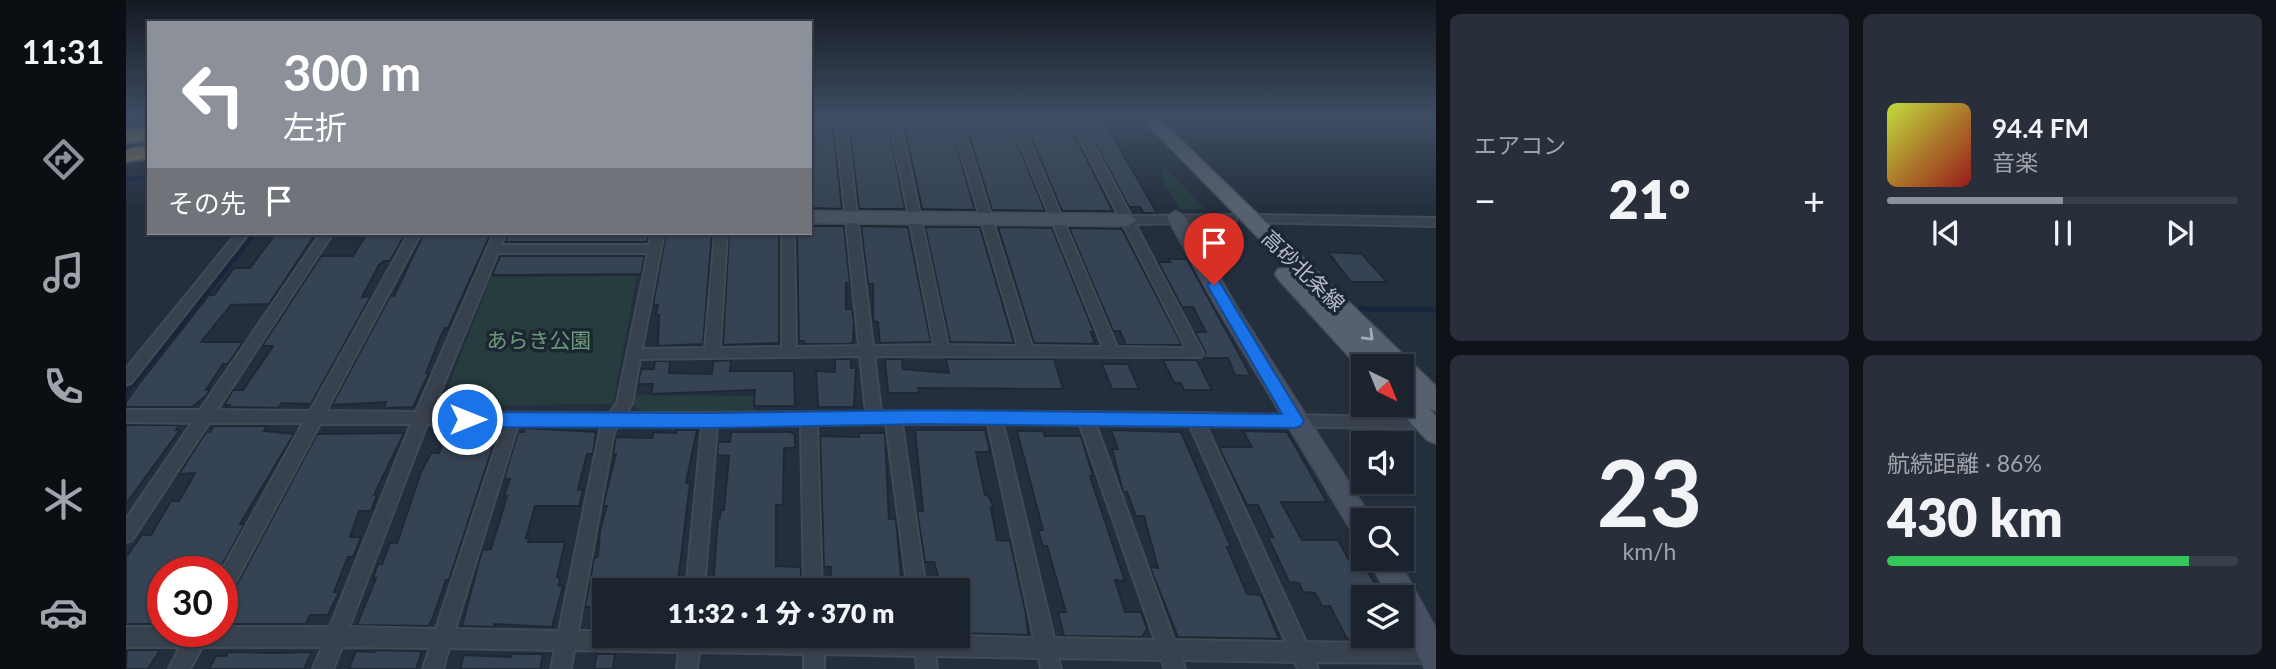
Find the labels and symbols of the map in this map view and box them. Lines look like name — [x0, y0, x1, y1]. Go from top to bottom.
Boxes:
pin — [1184, 213, 1244, 285]
street label: 高砂北条線 — [1258, 224, 1350, 315]
park label: あらき公園 — [487, 327, 592, 352]
one-way arrow — [1361, 328, 1374, 341]
north arrow — [1351, 354, 1414, 416]
position arrow — [430, 382, 504, 456]
speed limit sign: 30 — [147, 556, 238, 647]

